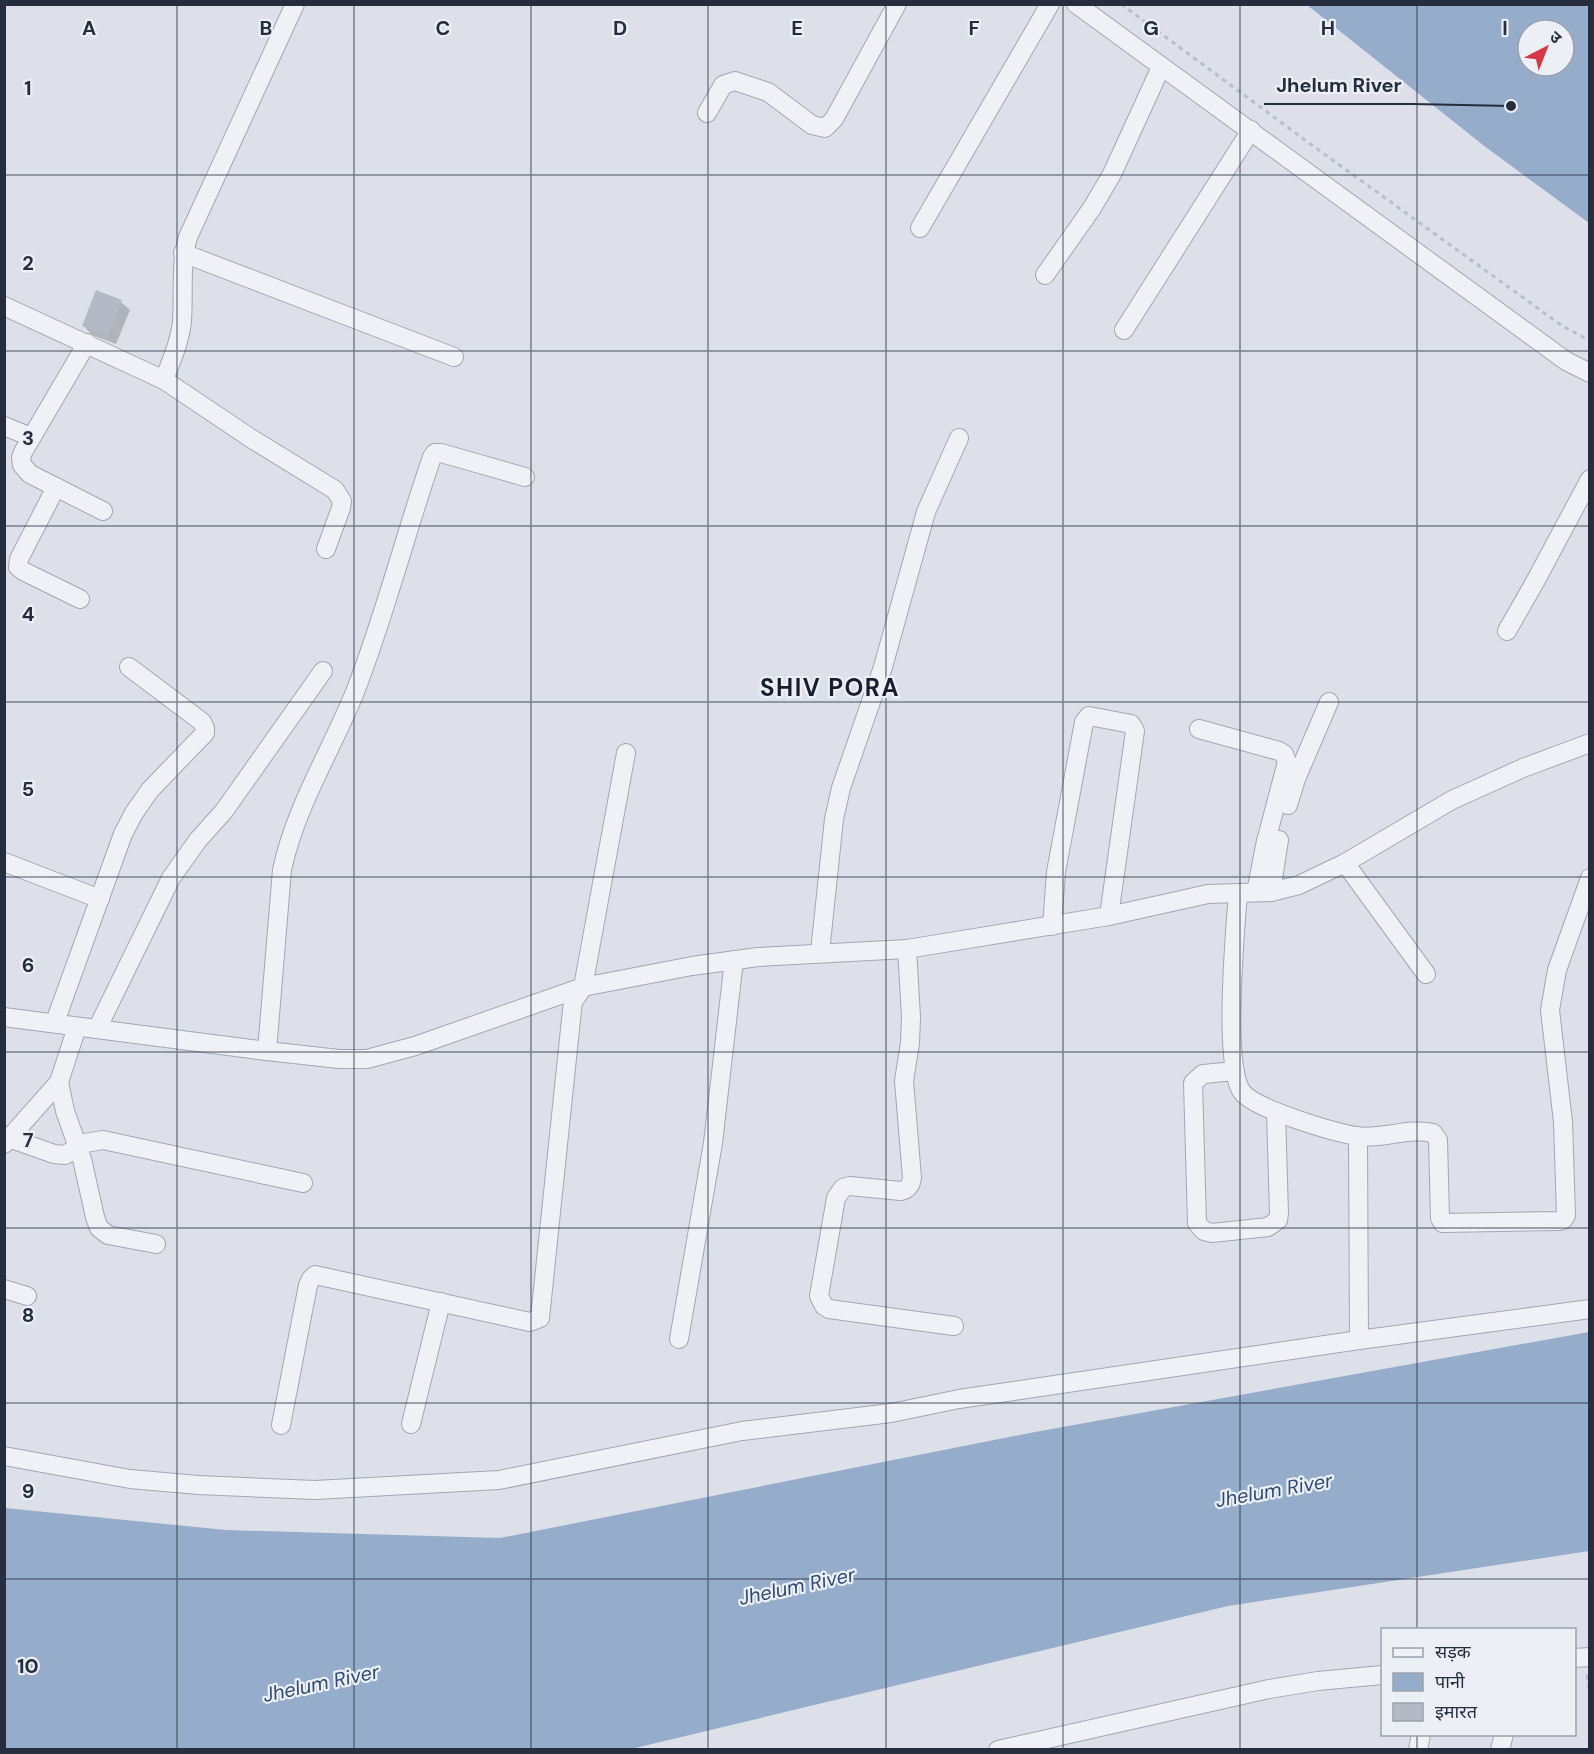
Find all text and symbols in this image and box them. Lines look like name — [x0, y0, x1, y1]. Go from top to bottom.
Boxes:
text: A — [82, 15, 96, 41]
text: B — [260, 15, 272, 41]
text: C — [436, 15, 450, 41]
text: D — [613, 15, 627, 41]
text: E — [791, 15, 803, 41]
text: F — [968, 15, 980, 41]
text: G — [1143, 15, 1159, 41]
text: H — [1321, 15, 1335, 41]
text: I — [1502, 15, 1508, 41]
north arrow — [1516, 18, 1576, 78]
text: उ — [1545, 26, 1567, 49]
callout: Jhelum River — [1264, 66, 1413, 104]
text: Jhelum River — [1276, 72, 1402, 98]
text: 1 — [24, 75, 32, 101]
text: 2 — [22, 250, 34, 276]
text: 3 — [22, 425, 34, 451]
text: 4 — [22, 601, 35, 627]
district label: SHIV PORA — [760, 672, 900, 703]
text: 5 — [22, 776, 34, 802]
text: 6 — [22, 952, 34, 978]
text: 7 — [23, 1127, 34, 1153]
text: 8 — [22, 1302, 34, 1328]
water label: Jhelum River — [1214, 1467, 1335, 1513]
text: 9 — [22, 1478, 34, 1504]
water label: Jhelum River — [737, 1561, 858, 1611]
legend — [1381, 1628, 1576, 1736]
text: सड़क — [1435, 1640, 1472, 1664]
text: 10 — [17, 1653, 39, 1679]
water label: Jhelum River — [261, 1658, 382, 1708]
text: पानी — [1435, 1670, 1465, 1694]
text: इमारत — [1435, 1700, 1478, 1724]

